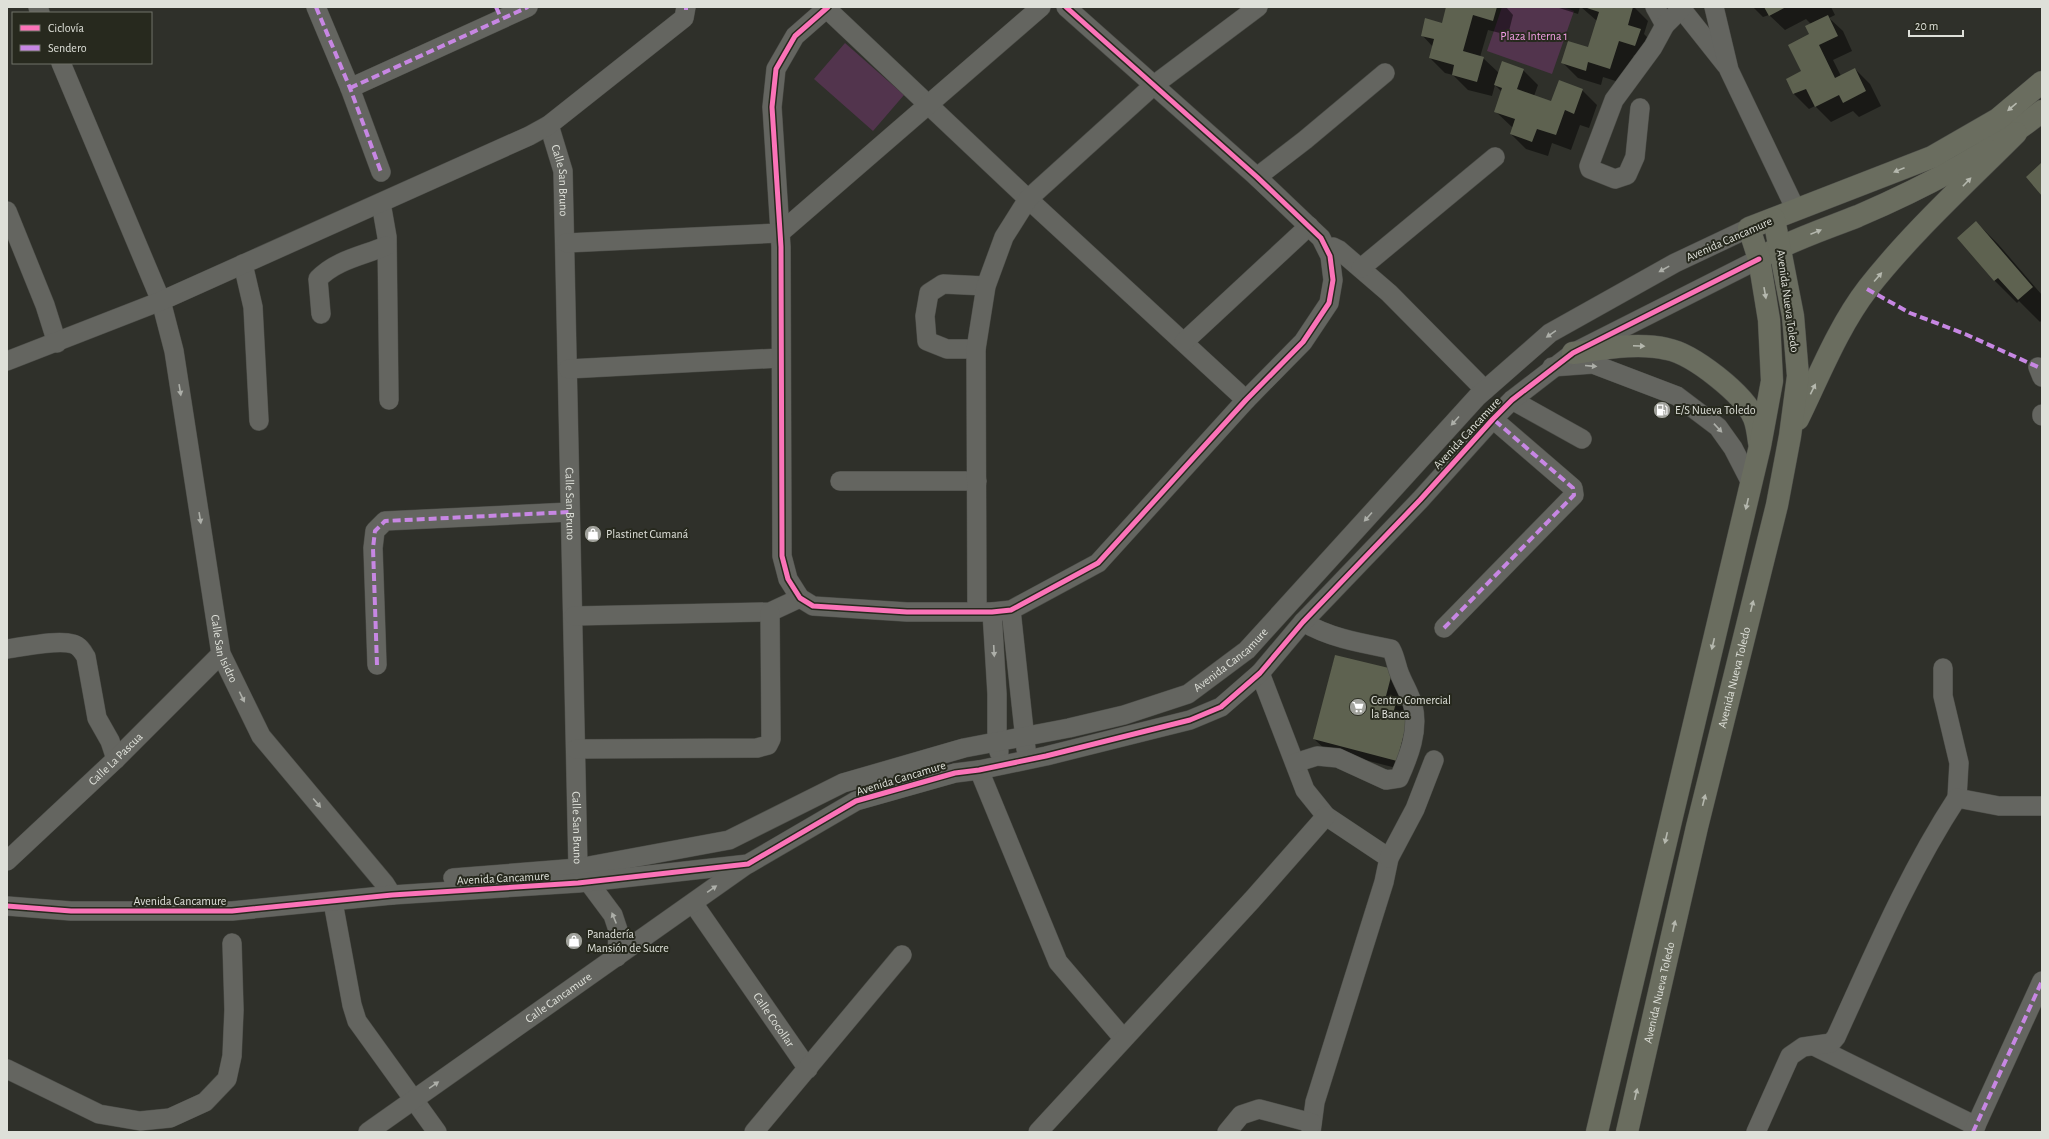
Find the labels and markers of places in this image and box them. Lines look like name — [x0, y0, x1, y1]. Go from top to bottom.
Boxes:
fuel station icon: E/S Nueva Toledo — [1652, 400, 1672, 420]
place label: E/S Nueva Toledo — [1675, 404, 1756, 416]
shop icon: Plastinet Cumaná — [583, 524, 603, 544]
place label: Plastinet Cumaná — [606, 528, 689, 540]
place label: Centro Comercial la Banca — [1371, 694, 1451, 720]
supermarket icon: Centro Comercial la Banca — [1348, 697, 1368, 717]
place label: Panadería Mansión de Sucre — [587, 928, 669, 954]
shop icon: Panadería Mansión de Sucre — [564, 931, 584, 951]

